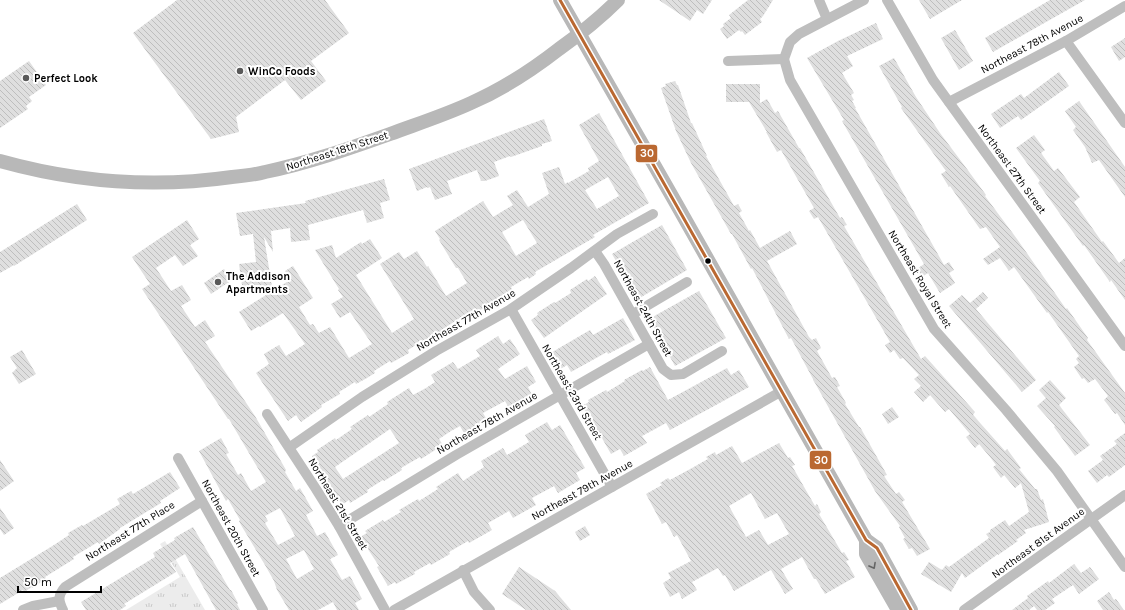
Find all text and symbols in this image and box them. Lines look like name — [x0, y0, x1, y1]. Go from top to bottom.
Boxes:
street label: Northeast 78th Avenue — [979, 11, 1086, 77]
place label: WinCo Foods — [248, 65, 316, 78]
marker: WinCo Foods — [235, 66, 245, 76]
place label: Perfect Look — [34, 72, 98, 85]
marker: Perfect Look — [21, 73, 31, 83]
street label: Northeast 27th Street — [975, 122, 1049, 216]
street label: Northeast 18th Street — [284, 128, 390, 174]
line badge: 30 — [635, 144, 658, 163]
text: 30 — [640, 147, 654, 160]
street label: Northeast Royal Street — [885, 228, 955, 330]
unlabelled marker — [703, 256, 713, 266]
street label: Northeast 24th Street — [611, 257, 675, 359]
place label: The Addison Apartments — [226, 270, 290, 296]
marker: The Addison Apartments — [213, 277, 223, 287]
street label: Northeast 77th Avenue — [414, 286, 518, 354]
street label: Northeast 23rd Street — [539, 342, 605, 442]
street label: Northeast 78th Avenue — [434, 389, 540, 457]
line badge: 30 — [809, 450, 832, 470]
text: 30 — [814, 454, 828, 467]
street label: Northeast 21st Street — [305, 456, 371, 552]
street label: Northeast 79th Avenue — [529, 457, 635, 523]
street label: Northeast 20th Street — [199, 477, 263, 579]
street label: Northeast 77th Place — [83, 498, 177, 564]
street label: Northeast 81st Avenue — [989, 505, 1087, 581]
one-way arrow — [868, 562, 876, 569]
scale bar — [18, 568, 101, 594]
text: 50 m — [24, 575, 52, 589]

